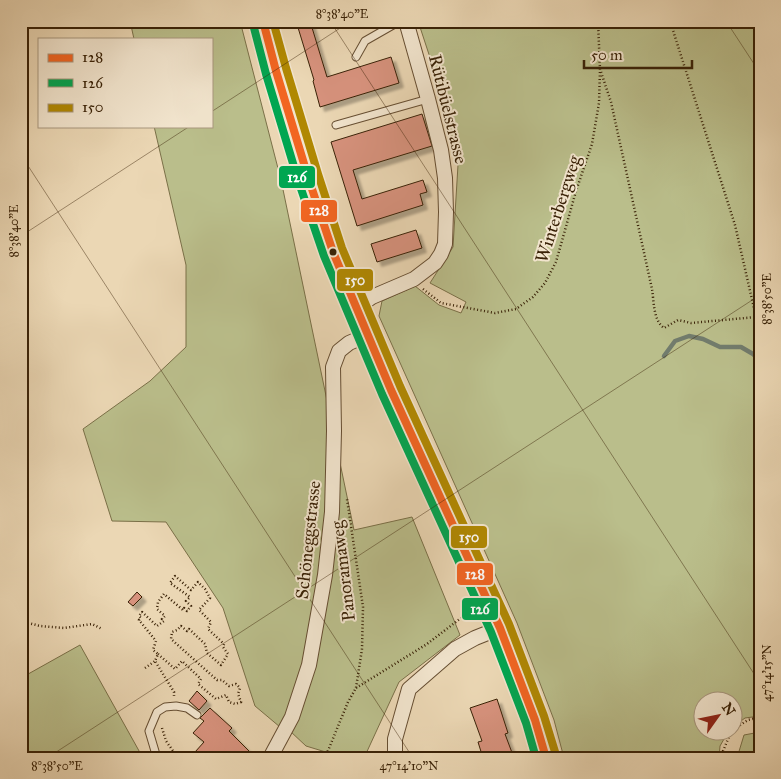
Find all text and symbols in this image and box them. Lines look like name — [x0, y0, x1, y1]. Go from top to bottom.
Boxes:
text: 8°38'40"E — [316, 7, 369, 21]
legend — [38, 38, 212, 128]
scale bar — [584, 38, 691, 70]
text: 50 m — [591, 46, 623, 64]
text: 128 — [82, 48, 103, 66]
street label: Rütibüelstrasse — [424, 52, 472, 166]
text: 126 — [82, 74, 104, 92]
text: 150 — [82, 98, 104, 116]
street label: Winterbergweg — [530, 152, 587, 266]
line badge: 126 — [278, 165, 316, 189]
text: 126 — [287, 169, 308, 186]
line badge: 128 — [300, 199, 338, 223]
text: 128 — [309, 202, 329, 219]
text: 8°38'40"E — [7, 204, 21, 257]
unlabelled marker — [328, 247, 338, 257]
line badge: 150 — [336, 268, 374, 292]
text: 150 — [345, 272, 365, 289]
text: 8°38'50"E — [760, 273, 774, 325]
street label: Schöneggstrasse — [291, 480, 326, 600]
street label: Panoramaweg — [326, 519, 361, 622]
line badge: 150 — [450, 525, 488, 549]
text: 150 — [459, 529, 479, 546]
line badge: 128 — [456, 562, 494, 586]
text: 128 — [465, 566, 485, 583]
line badge: 126 — [461, 597, 499, 621]
text: 126 — [470, 601, 491, 618]
text: 47°14'15"N — [760, 644, 774, 702]
north arrow — [694, 692, 744, 742]
text: N — [718, 700, 739, 719]
text: 8°38'50"E — [31, 759, 83, 773]
text: 47°14'10"N — [380, 759, 438, 773]

